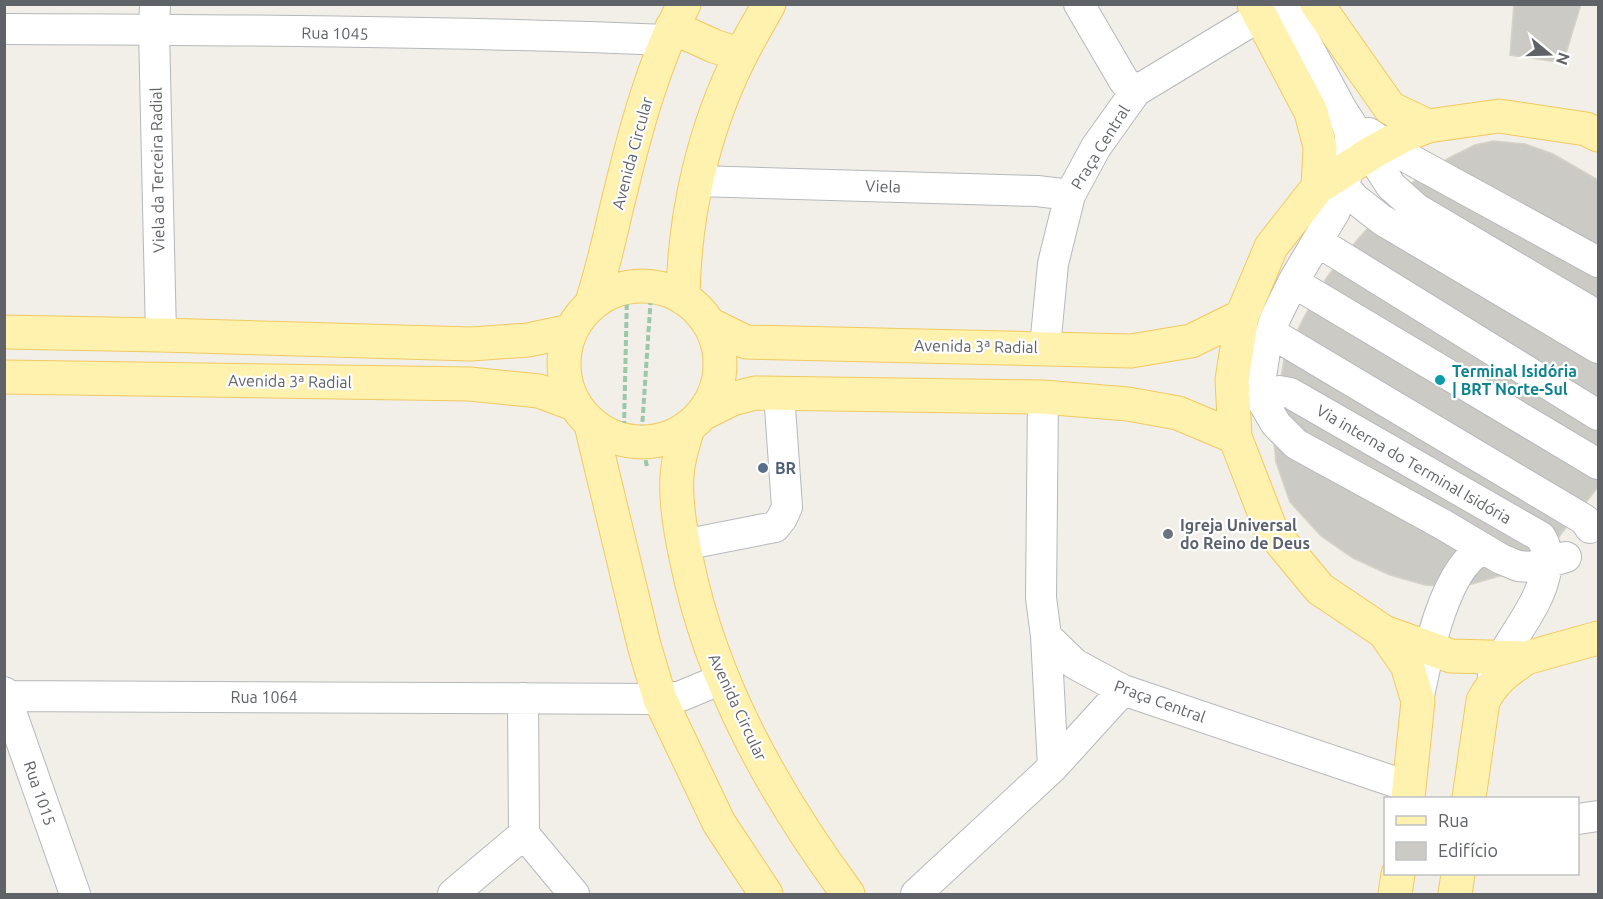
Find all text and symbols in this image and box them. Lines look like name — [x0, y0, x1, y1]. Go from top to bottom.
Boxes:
street label: Rua 1045 — [301, 23, 369, 43]
north arrow — [1519, 24, 1579, 84]
text: N — [1553, 50, 1574, 67]
street label: Viela da Terceira Radial — [147, 87, 167, 253]
street label: Avenida Circular — [608, 95, 656, 211]
street label: Praça Central — [1067, 102, 1133, 192]
street label: Viela — [865, 176, 901, 196]
street label: Avenida 3ª Radial — [914, 336, 1038, 356]
place label: Terminal Isidória | BRT Norte-Sul — [1452, 362, 1577, 398]
street label: Avenida 3ª Radial — [228, 371, 352, 391]
marker: Terminal Isidória | BRT Norte-Sul — [1433, 373, 1447, 387]
street label: Via interna do Terminal Isidória — [1313, 401, 1515, 527]
place label: BR — [775, 459, 797, 477]
marker: BR — [756, 461, 770, 475]
place label: Igreja Universal do Reino de Deus — [1180, 516, 1310, 552]
marker: Igreja Universal do Reino de Deus — [1161, 527, 1175, 541]
street label: Avenida Circular — [705, 651, 771, 763]
street label: Praça Central — [1112, 676, 1208, 726]
street label: Rua 1064 — [230, 688, 298, 706]
street label: Rua 1015 — [21, 758, 59, 828]
legend — [1384, 797, 1579, 875]
text: Rua — [1438, 810, 1469, 830]
text: Edifício — [1438, 840, 1498, 860]

